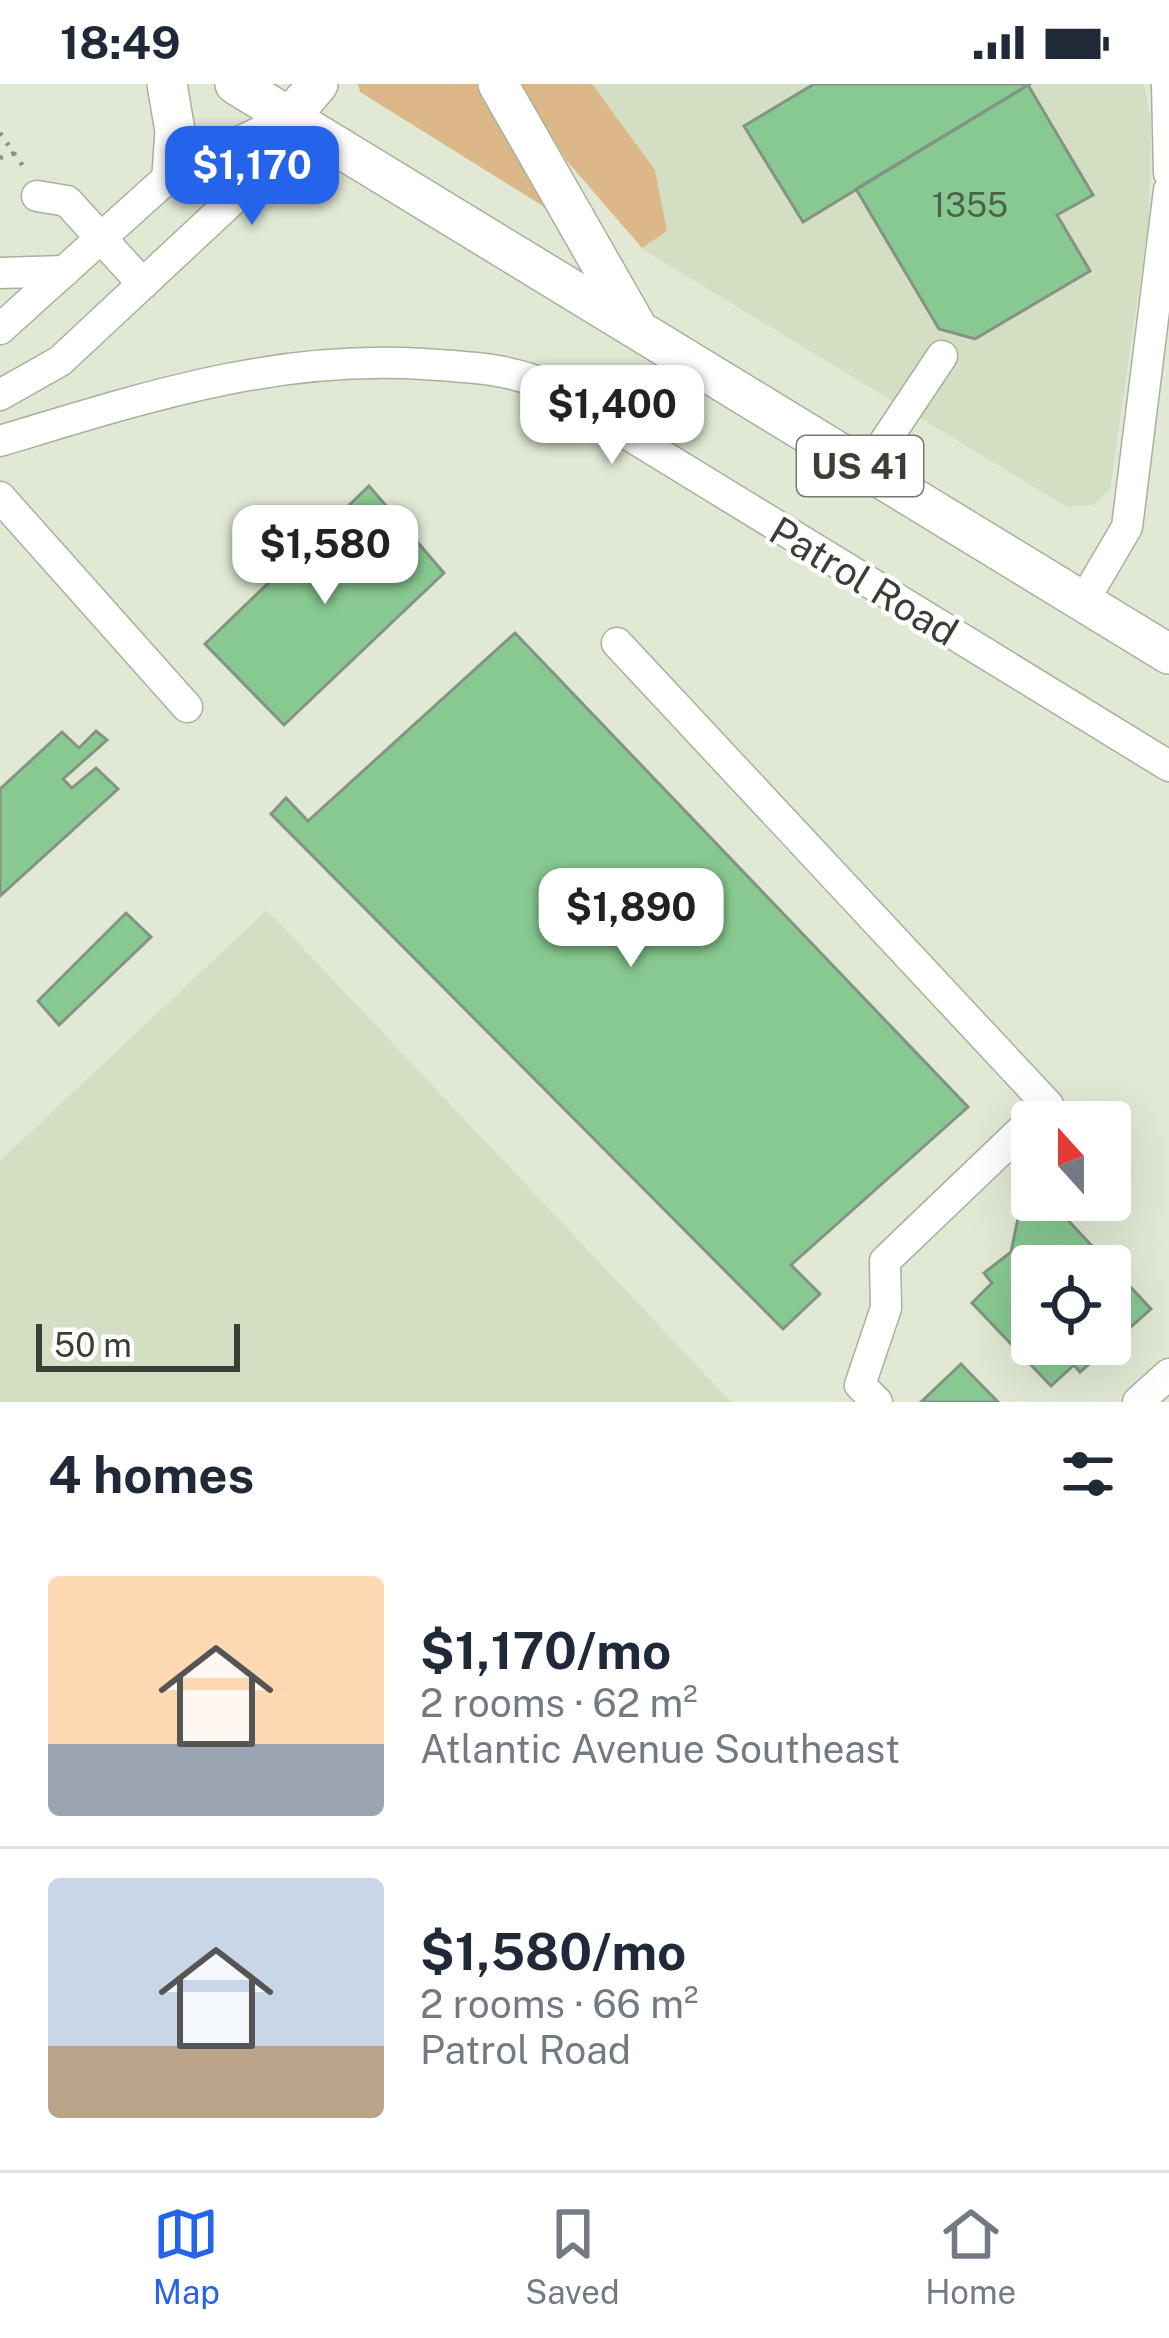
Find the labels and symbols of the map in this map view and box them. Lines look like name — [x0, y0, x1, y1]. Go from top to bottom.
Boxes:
pin: $1,170 — [154, 126, 350, 228]
house number: 1355 — [932, 186, 1008, 224]
pin: $1,400 — [514, 365, 710, 467]
road number: US 41 — [797, 436, 923, 496]
pin: $1,580 — [227, 505, 423, 607]
street label: Patrol Road — [762, 507, 966, 655]
pin: $1,890 — [533, 868, 729, 970]
north arrow — [1011, 1101, 1131, 1221]
scale bar — [36, 1318, 240, 1371]

